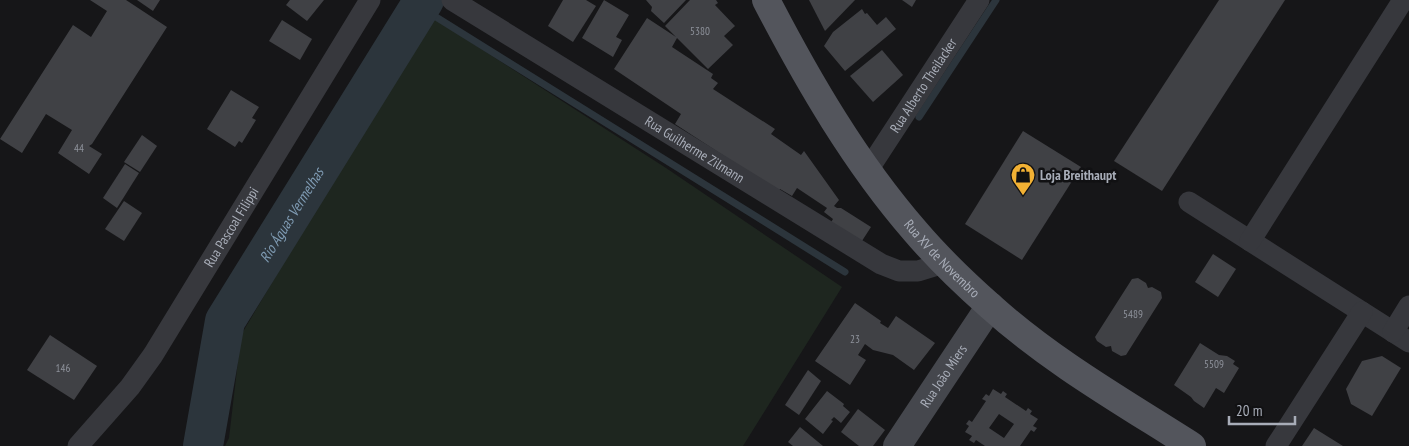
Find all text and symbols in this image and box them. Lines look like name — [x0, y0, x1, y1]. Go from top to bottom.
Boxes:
house number: 5380 — [690, 24, 710, 38]
street label: Rua Alberto Theilacker — [886, 35, 961, 136]
street label: Rua Guilherme Zilmann — [642, 112, 748, 187]
house number: 44 — [74, 141, 84, 155]
water label: Rio Águas Vermelhas — [255, 162, 328, 265]
shop icon: Loja Breithaupt — [1010, 162, 1036, 196]
place label: Loja Breithaupt — [1040, 166, 1116, 184]
street label: Rua Pascoal Filippi — [200, 184, 263, 270]
street label: Rua XV de Novembro — [900, 216, 984, 301]
house number: 5489 — [1123, 307, 1143, 321]
house number: 23 — [850, 332, 860, 346]
street label: Rua João Miers — [916, 341, 971, 411]
house number: 5509 — [1204, 357, 1224, 371]
house number: 146 — [56, 361, 70, 375]
scale bar — [1229, 394, 1295, 426]
text: 20 m — [1236, 401, 1262, 420]

